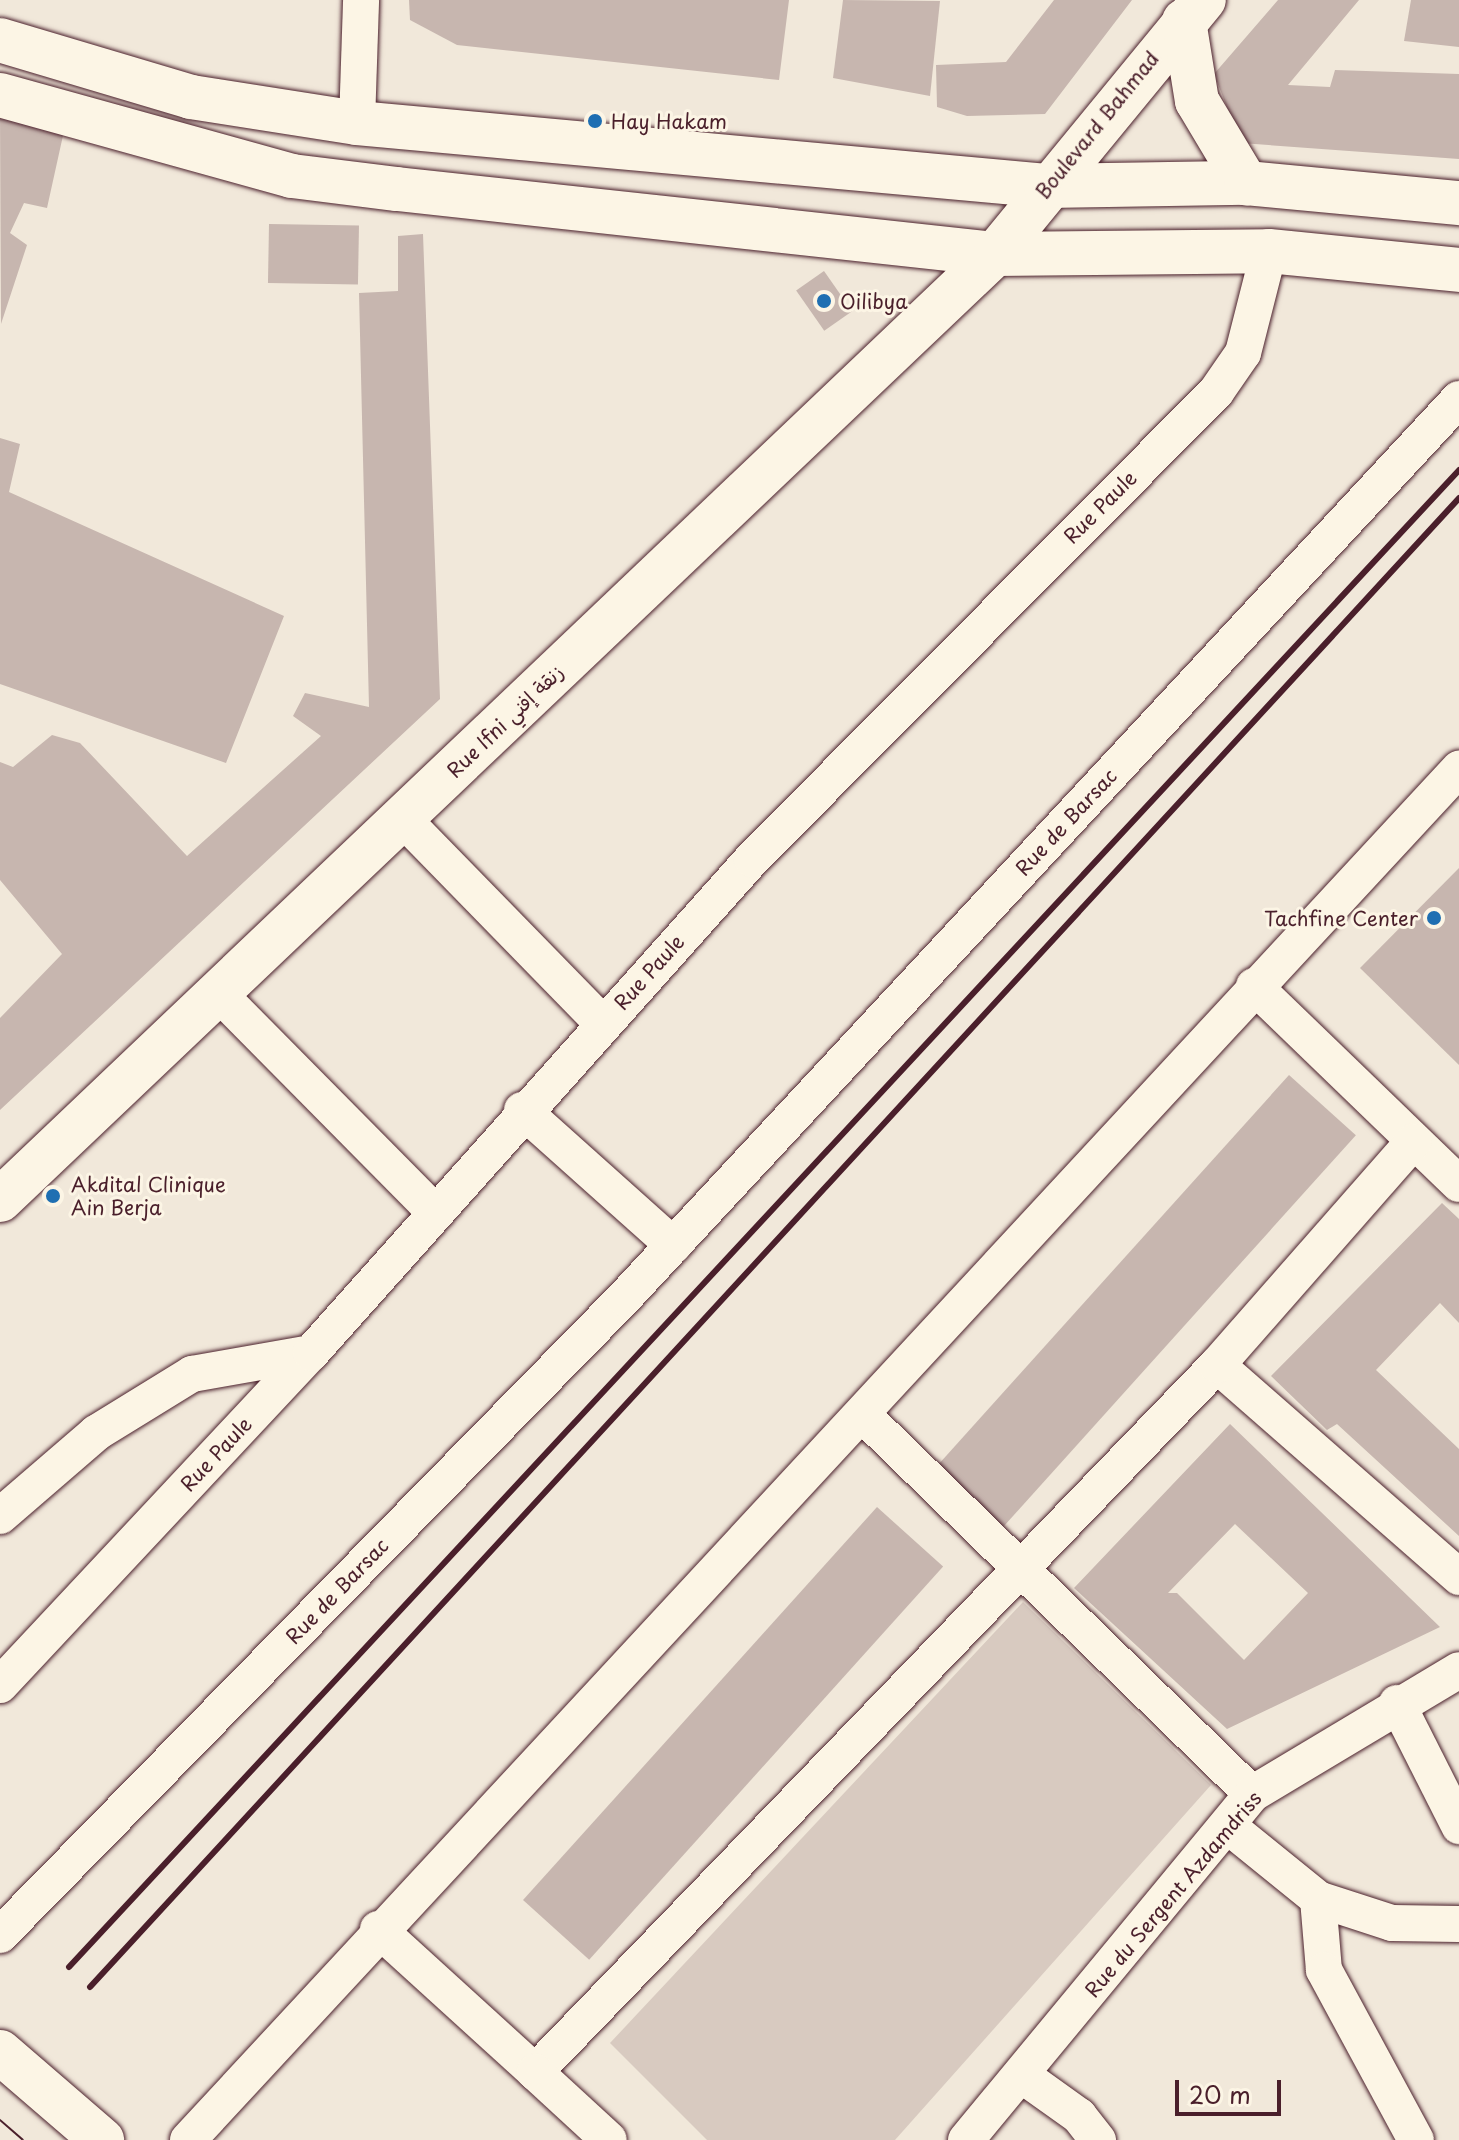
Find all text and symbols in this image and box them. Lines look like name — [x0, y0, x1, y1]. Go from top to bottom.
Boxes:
street label: Boulevard Bahmad — [1030, 46, 1164, 204]
place label: Hay Hakam — [611, 109, 727, 133]
marker: Hay Hakam — [586, 112, 604, 130]
place label: Oilibya — [840, 289, 908, 313]
marker: Oilibya — [815, 292, 833, 310]
street label: Rue Paule — [1058, 465, 1142, 549]
street label: Rue Ifni زنقة إفني — [441, 659, 569, 783]
street label: Rue de Barsac — [1009, 762, 1123, 882]
place label: Tachfine Center — [1264, 906, 1418, 930]
marker: Tachfine Center — [1425, 909, 1443, 927]
street label: Rue Paule — [609, 929, 689, 1015]
place label: Akdital Clinique Ain Berja — [71, 1172, 225, 1219]
marker: Akdital Clinique Ain Berja — [42, 1185, 64, 1207]
street label: Rue Paule — [175, 1411, 257, 1497]
street label: Rue de Barsac — [280, 1532, 394, 1650]
street label: Rue du Sergent Azdamdriss — [1079, 1785, 1267, 2003]
scale bar — [1179, 2064, 1285, 2114]
text: 20 m — [1189, 2076, 1251, 2112]

